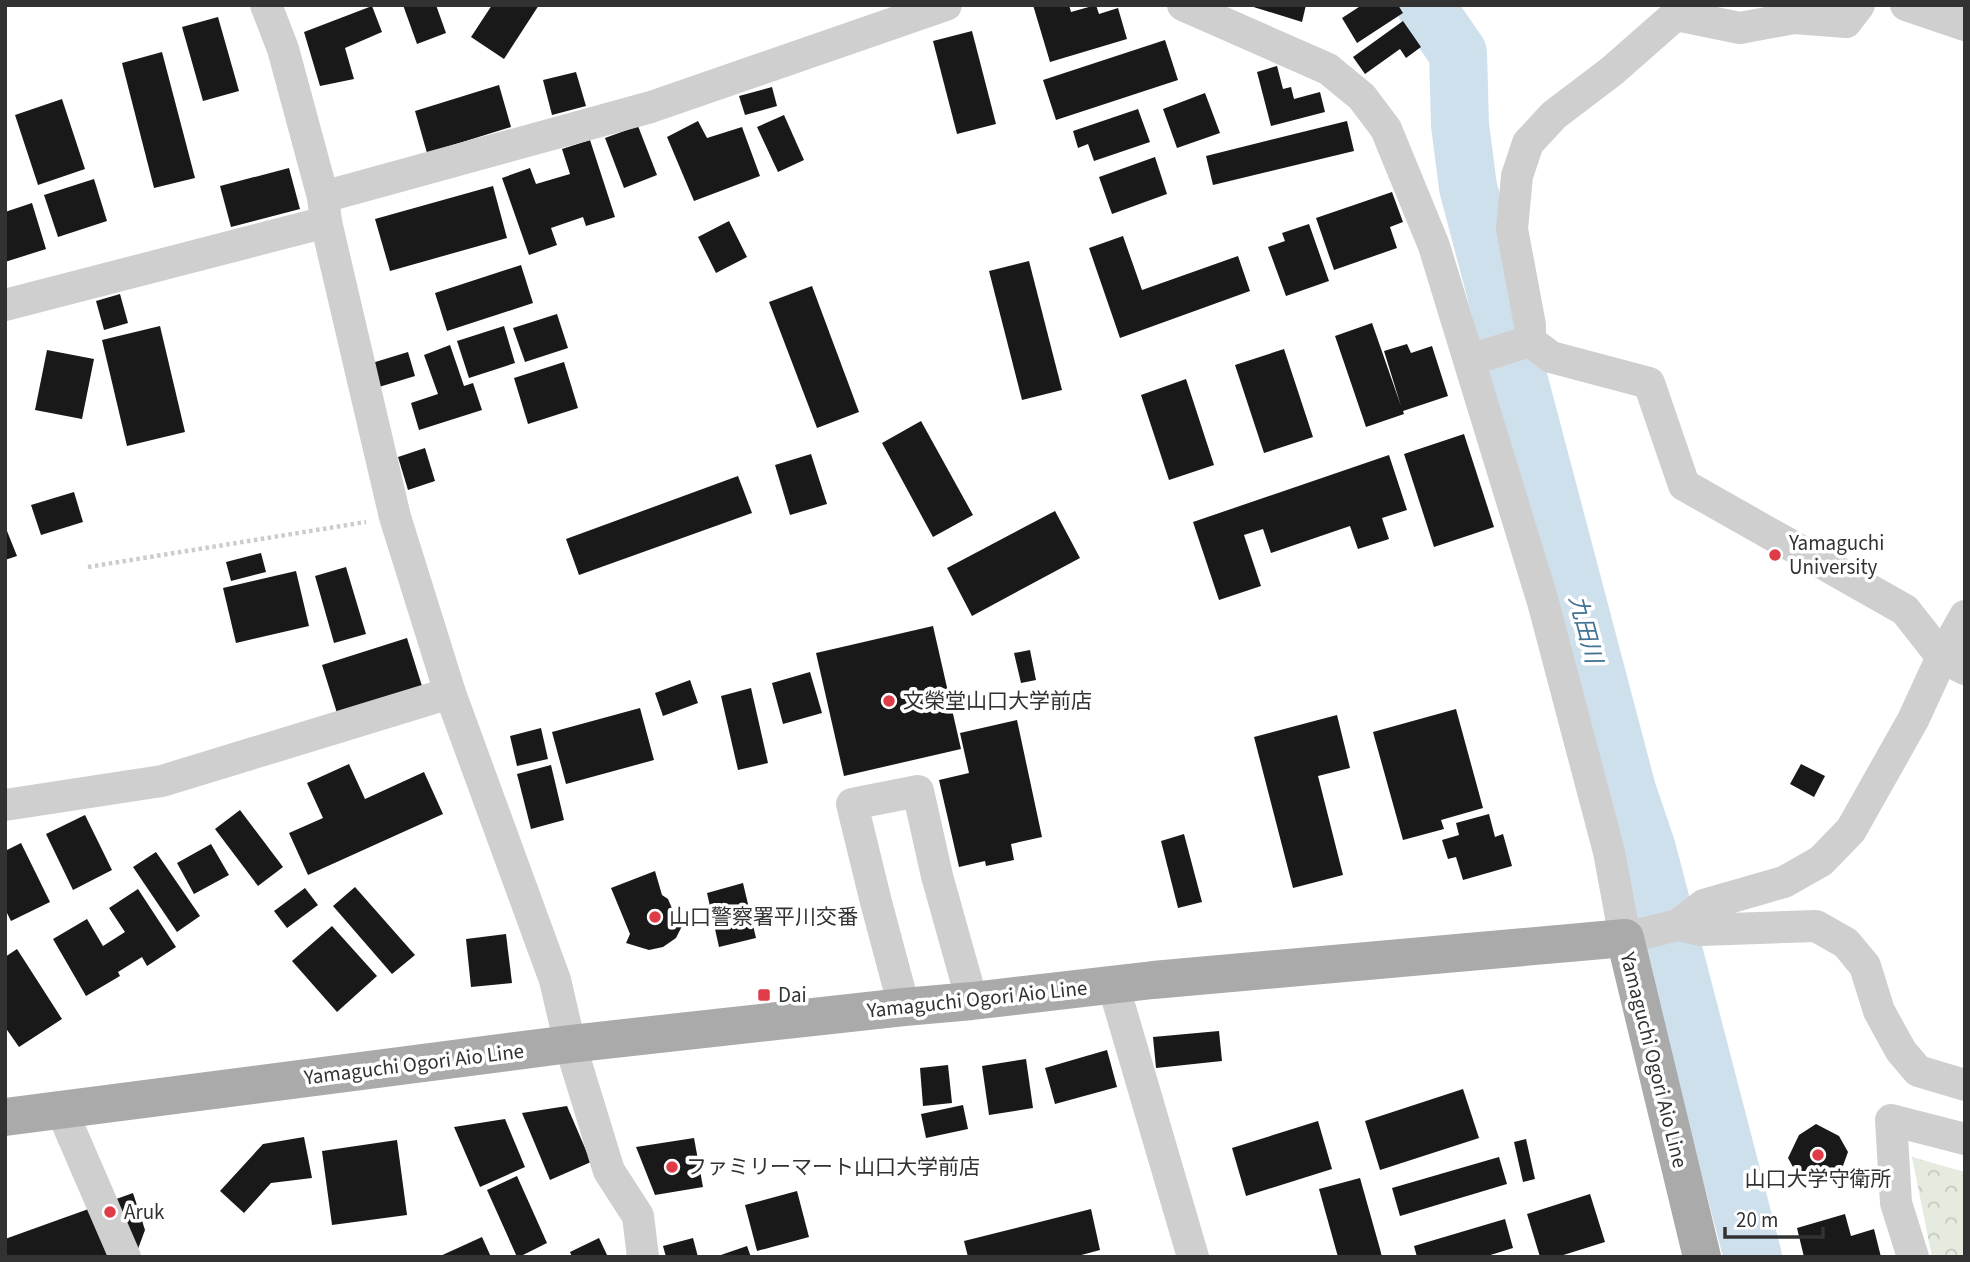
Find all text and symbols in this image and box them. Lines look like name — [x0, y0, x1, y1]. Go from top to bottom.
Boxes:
place label: Yamaguchi University — [1788, 528, 1884, 582]
marker: Yamaguchi University — [1767, 547, 1783, 563]
water label: 九田川 — [1561, 592, 1611, 670]
place label: 文榮堂山口大学前店 — [903, 686, 1092, 716]
marker: 文榮堂山口大学前店 — [881, 693, 897, 709]
place label: 山口警察署平川交番 — [669, 902, 858, 932]
marker: 山口警察署平川交番 — [647, 909, 663, 925]
street label: Yamaguchi Ogori Aio Line — [1612, 948, 1695, 1171]
street label: Yamaguchi Ogori Aio Line — [864, 973, 1089, 1026]
place label: Dai — [778, 980, 807, 1010]
marker: Dai — [756, 987, 772, 1003]
street label: Yamaguchi Ogori Aio Line — [301, 1036, 526, 1092]
marker: 山口大学守衛所 — [1810, 1147, 1826, 1163]
place label: ファミリーマート山口大学前店 — [686, 1152, 980, 1182]
marker: ファミリーマート山口大学前店 — [664, 1159, 680, 1175]
place label: 山口大学守衛所 — [1745, 1164, 1892, 1194]
scale bar — [1725, 1196, 1823, 1240]
place label: Aruk — [124, 1197, 165, 1227]
marker: Aruk — [102, 1204, 118, 1220]
text: 20 m — [1736, 1205, 1778, 1235]

